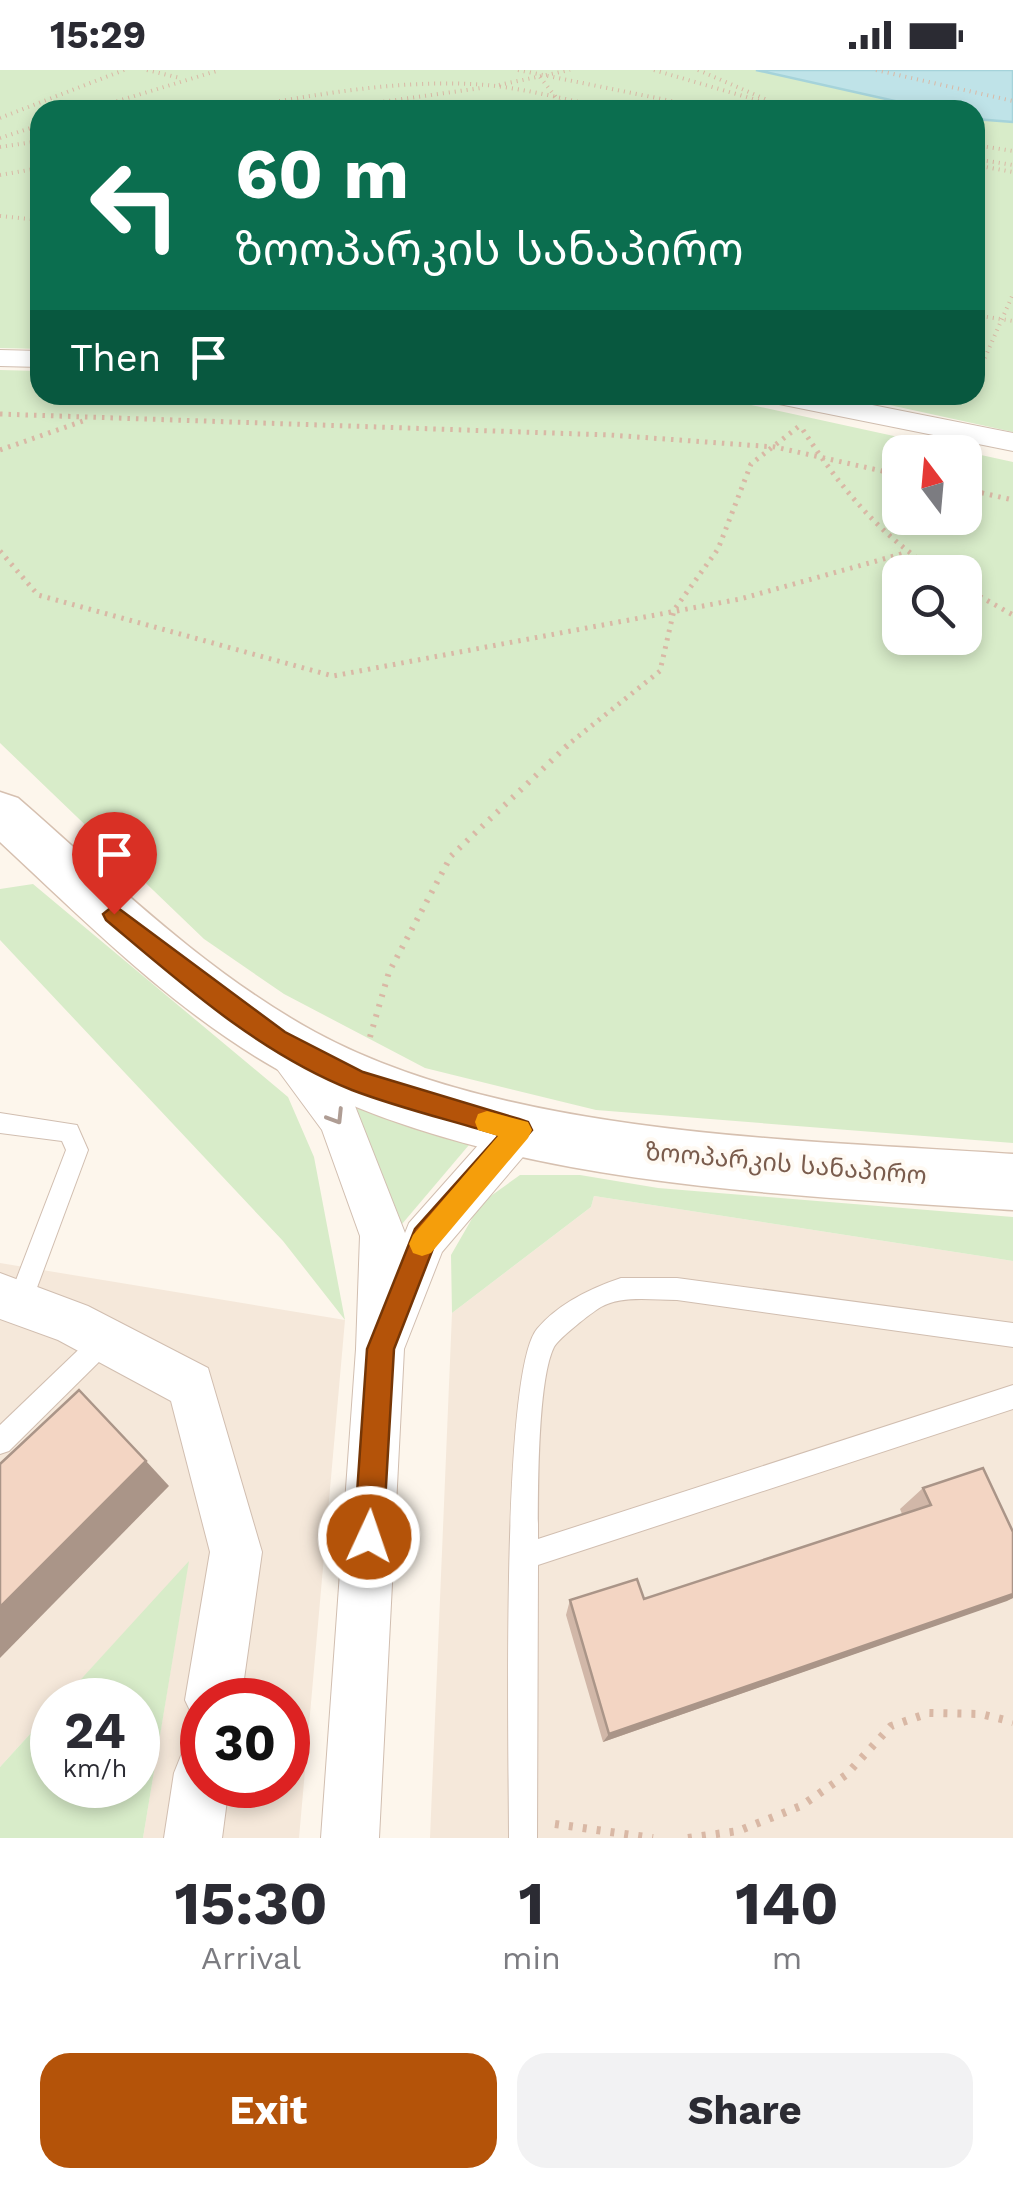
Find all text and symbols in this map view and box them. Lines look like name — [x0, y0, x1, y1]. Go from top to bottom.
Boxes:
text: 15:29 — [50, 13, 146, 57]
text: 60 m — [235, 133, 409, 215]
icon: left — [70, 140, 200, 270]
text: ზოოპარკის სანაპირო — [235, 223, 744, 276]
icon: arrive — [181, 330, 236, 385]
text: Then — [70, 336, 161, 380]
north arrow — [882, 435, 982, 535]
map controls — [882, 435, 982, 655]
button: search — [882, 555, 982, 655]
pin — [72, 812, 157, 915]
icon: arrive — [87, 827, 142, 882]
one-way arrow — [323, 1107, 342, 1125]
street label: ზოოპარკის სანაპირო — [644, 1137, 928, 1190]
position arrow — [317, 1485, 421, 1589]
speed limit sign: 30 — [180, 1678, 310, 1808]
text: 24 — [64, 1701, 126, 1760]
text: km/h — [63, 1754, 127, 1783]
text: 15:30 — [174, 1868, 328, 1939]
text: 1 — [519, 1868, 544, 1939]
text: 140 — [735, 1868, 839, 1939]
text: Arrival — [201, 1939, 301, 1977]
text: min — [502, 1939, 561, 1977]
text: m — [772, 1939, 802, 1977]
button: Exit — [40, 2053, 497, 2168]
button: Share — [517, 2053, 973, 2168]

